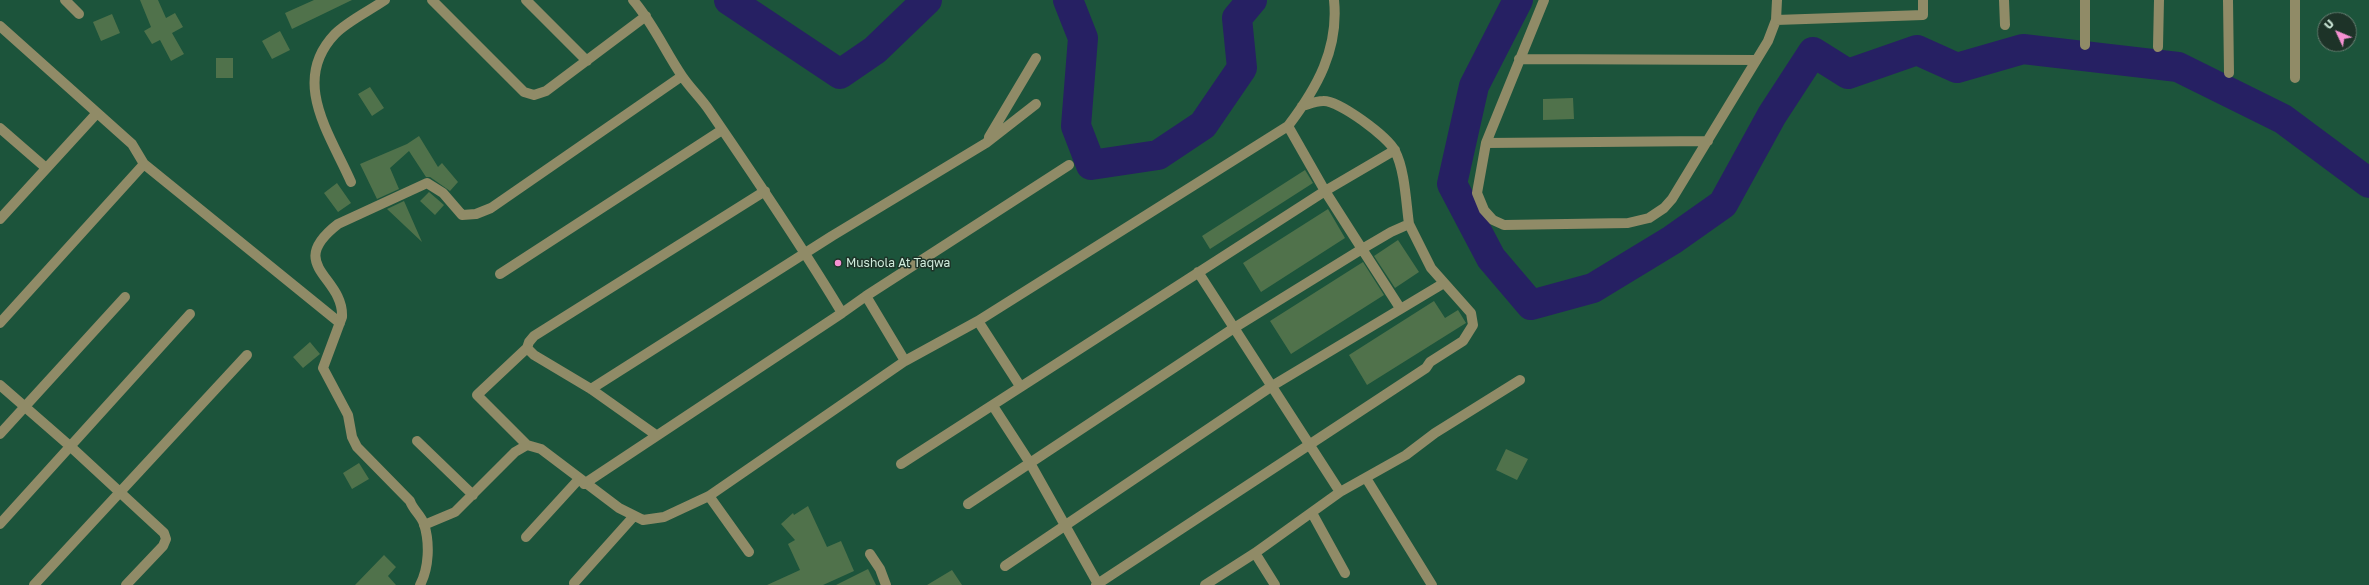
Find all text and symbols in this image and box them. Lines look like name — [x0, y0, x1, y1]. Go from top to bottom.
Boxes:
north arrow — [2317, 12, 2357, 52]
text: U — [2321, 17, 2336, 31]
place label: Mushola At Taqwa — [846, 256, 950, 270]
marker: Mushola At Taqwa — [833, 258, 843, 268]

